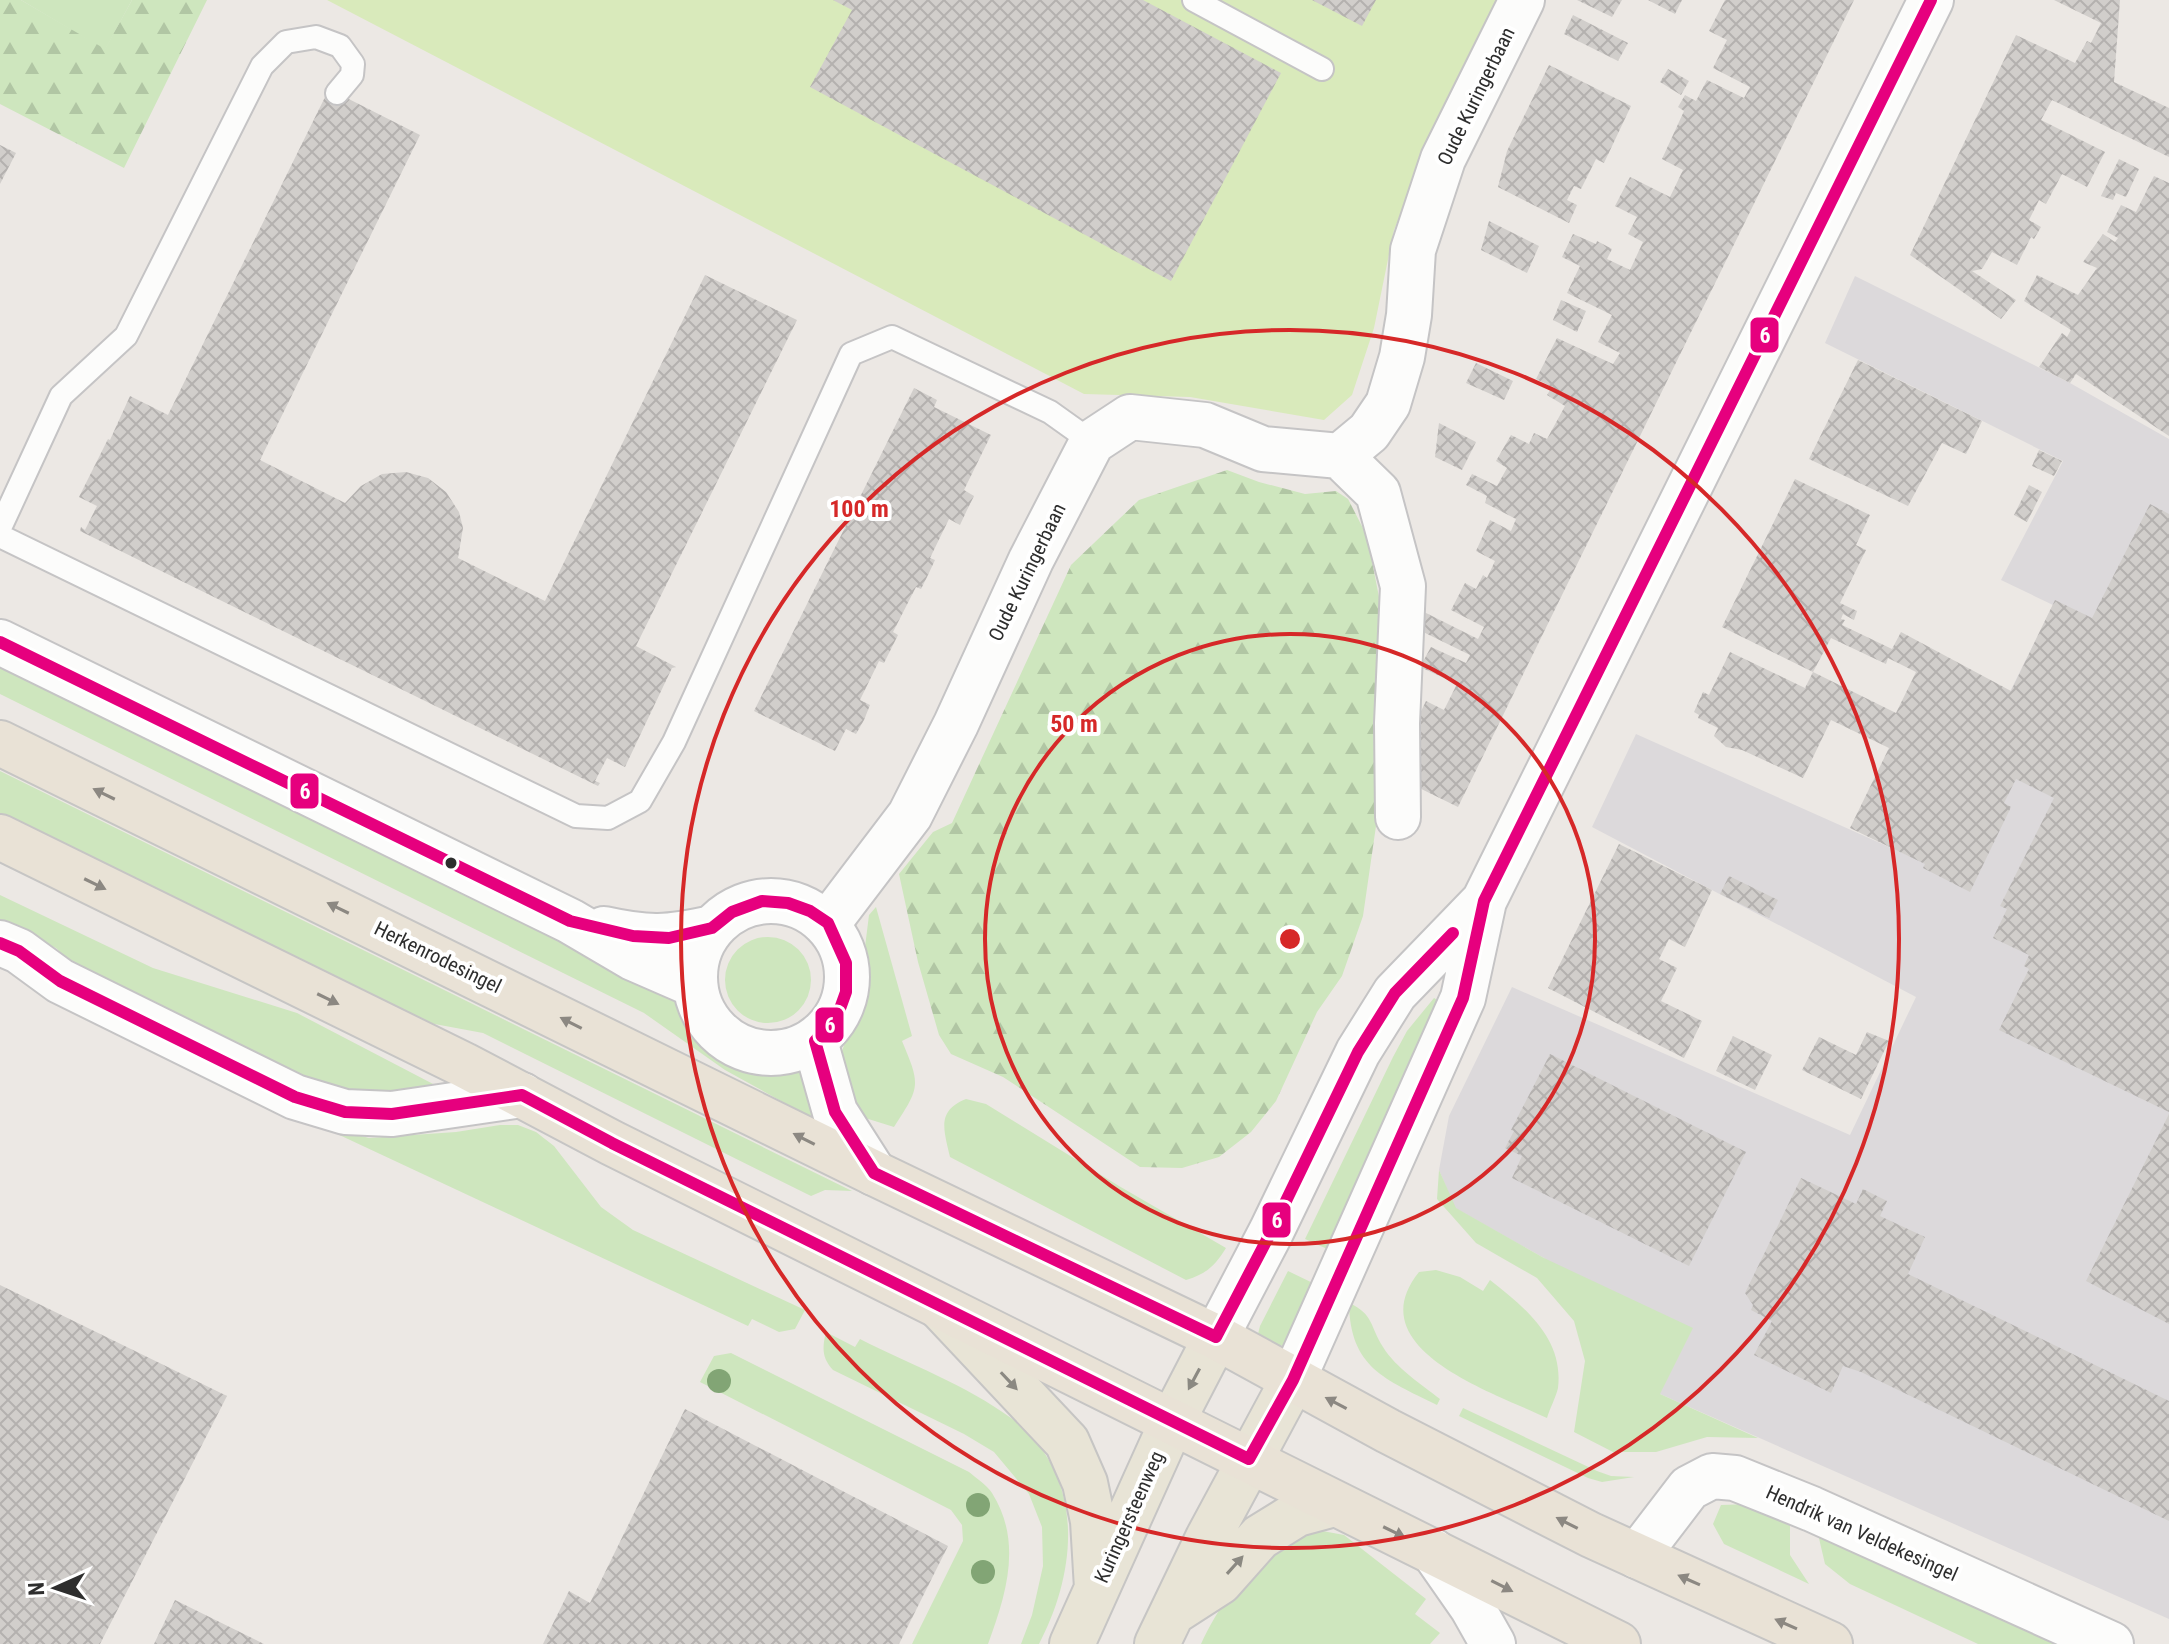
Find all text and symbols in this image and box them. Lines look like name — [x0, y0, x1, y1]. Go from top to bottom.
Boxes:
street label: Oude Kuringerbaan — [1432, 23, 1520, 169]
line badge: 6 — [1749, 316, 1780, 354]
text: 6 — [1759, 323, 1771, 348]
text: 100 m — [829, 495, 889, 523]
street label: Oude Kuringerbaan — [983, 499, 1071, 645]
text: 50 m — [1050, 710, 1098, 738]
line badge: 6 — [289, 772, 320, 810]
text: 6 — [299, 779, 311, 804]
one-way arrow — [93, 787, 116, 801]
unlabelled marker — [443, 855, 459, 871]
one-way arrow — [84, 877, 107, 891]
one-way arrow — [327, 901, 350, 915]
street label: Herkenrodesingel — [371, 916, 505, 998]
centre of rings — [1276, 925, 1304, 953]
one-way arrow — [317, 992, 340, 1006]
line badge: 6 — [814, 1006, 845, 1044]
text: 6 — [824, 1013, 836, 1038]
one-way arrow — [560, 1016, 583, 1029]
one-way arrow — [793, 1132, 816, 1145]
line badge: 6 — [1261, 1201, 1292, 1239]
text: 6 — [1271, 1208, 1283, 1233]
one-way arrow — [1188, 1367, 1201, 1390]
one-way arrow — [999, 1371, 1018, 1390]
one-way arrow — [1325, 1397, 1347, 1411]
street label: Kuringersteenweg — [1089, 1447, 1169, 1587]
street label: Hendrik van Veldekesingel — [1762, 1480, 1962, 1586]
one-way arrow — [1555, 1516, 1578, 1529]
one-way arrow — [1382, 1525, 1405, 1539]
north arrow — [16, 1548, 96, 1628]
one-way arrow — [1225, 1555, 1243, 1574]
one-way arrow — [1678, 1573, 1701, 1587]
one-way arrow — [1491, 1579, 1514, 1593]
text: N — [24, 1582, 49, 1596]
one-way arrow — [1774, 1617, 1798, 1631]

